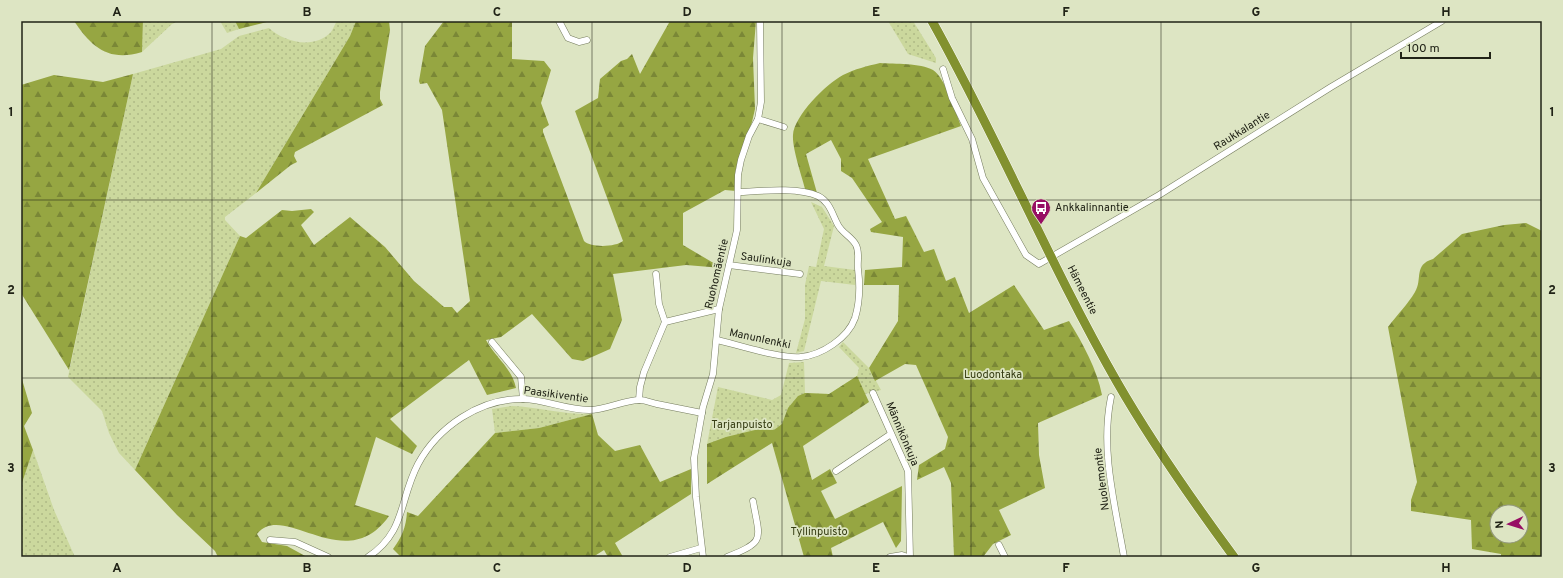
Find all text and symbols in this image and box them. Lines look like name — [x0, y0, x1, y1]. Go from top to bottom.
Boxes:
text: A — [112, 5, 122, 21]
text: B — [303, 5, 312, 21]
text: C — [493, 5, 501, 21]
text: D — [682, 5, 692, 21]
text: E — [872, 5, 880, 21]
text: F — [1062, 5, 1070, 21]
text: G — [1252, 5, 1261, 21]
text: H — [1441, 5, 1451, 21]
scale bar — [1401, 34, 1490, 60]
text: 100 m — [1407, 41, 1440, 57]
text: 1 — [8, 105, 14, 121]
text: 1 — [1549, 105, 1555, 121]
street label: Raukkalantie — [1211, 108, 1273, 154]
bus stop icon: Ankkalinnantie — [1030, 197, 1052, 225]
place label: Ankkalinnantie — [1055, 201, 1129, 215]
street label: Ruohomäentie — [702, 237, 732, 310]
street label: Saulinkuja — [740, 249, 793, 271]
street label: Hämeentie — [1064, 263, 1100, 317]
text: 2 — [7, 283, 15, 299]
text: 2 — [1548, 283, 1556, 299]
street label: Manunlenkki — [728, 326, 792, 352]
park label: Luodontaka — [964, 368, 1022, 382]
street label: Paasikiventie — [523, 384, 589, 406]
street label: Männikönkuja — [882, 400, 922, 468]
park label: Tarjanpuisto — [711, 418, 773, 432]
street label: Nuolemontie — [1091, 447, 1113, 511]
text: 3 — [7, 461, 15, 477]
text: 3 — [1548, 461, 1556, 477]
north arrow — [1489, 504, 1529, 544]
text: N — [1493, 520, 1507, 529]
park label: Tyllinpuisto — [790, 525, 848, 539]
text: A — [112, 561, 122, 577]
text: B — [303, 561, 312, 577]
text: C — [493, 561, 501, 577]
text: D — [682, 561, 692, 577]
text: E — [872, 561, 880, 577]
text: F — [1062, 561, 1070, 577]
text: G — [1252, 561, 1261, 577]
text: H — [1441, 561, 1451, 577]

